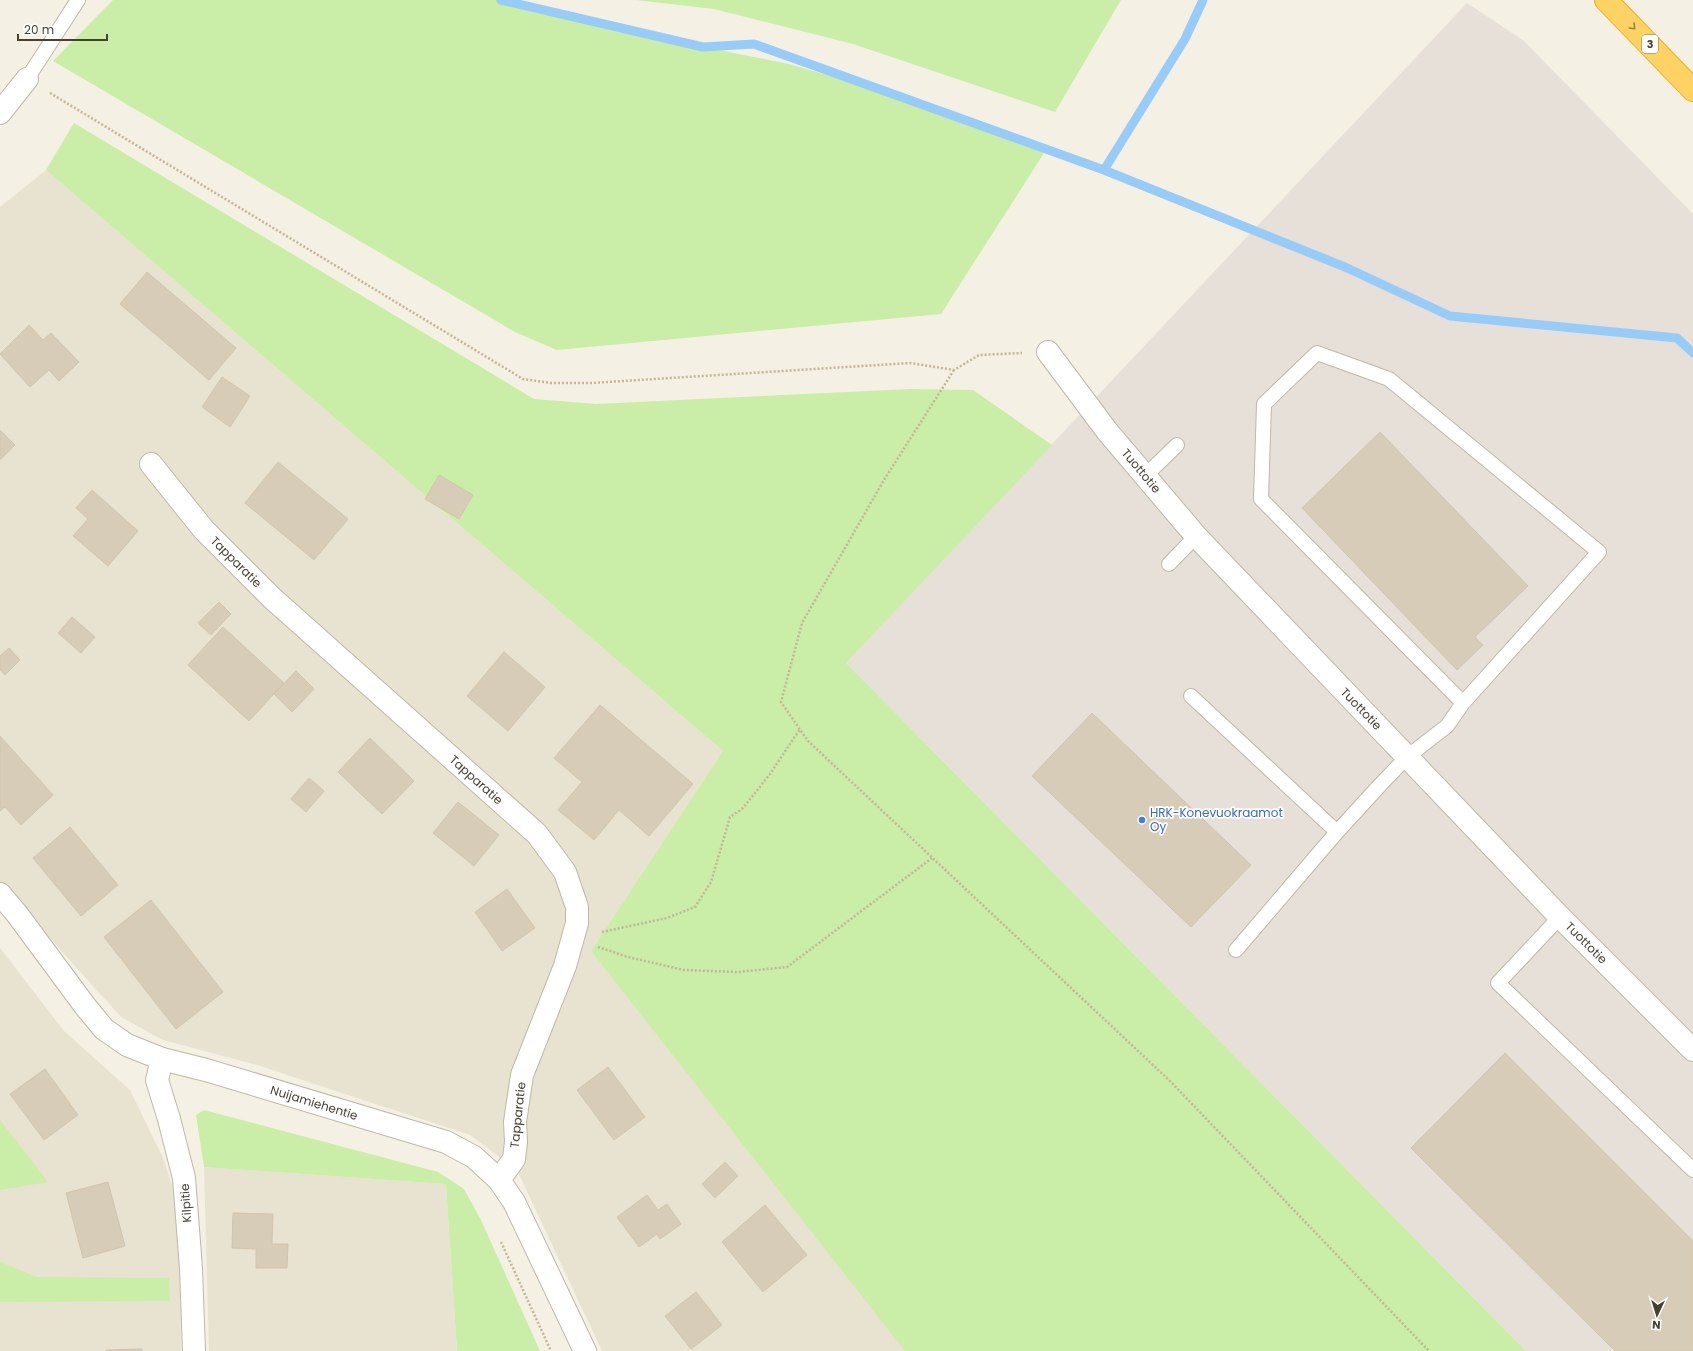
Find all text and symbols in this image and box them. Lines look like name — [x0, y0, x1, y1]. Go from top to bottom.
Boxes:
scale bar — [18, 16, 107, 42]
text: 20 m — [24, 21, 54, 38]
one-way arrow — [1629, 22, 1636, 30]
road number: 3 — [1642, 35, 1658, 53]
street label: Tuottotie — [1118, 445, 1165, 496]
street label: Tapparatie — [207, 532, 266, 591]
street label: Tuottotie — [1337, 684, 1386, 734]
street label: Tapparatie — [446, 751, 507, 808]
place label: HRK-Konevuokraamot Oy — [1150, 804, 1283, 835]
marker: HRK-Konevuokraamot Oy — [1137, 815, 1147, 825]
street label: Tuottotie — [1562, 918, 1611, 967]
street label: Nuijamiehentie — [268, 1081, 360, 1124]
street label: Tapparatie — [506, 1081, 529, 1149]
street label: Kilpitie — [176, 1183, 195, 1223]
north arrow — [1637, 1295, 1677, 1335]
text: N — [1652, 1317, 1661, 1333]

